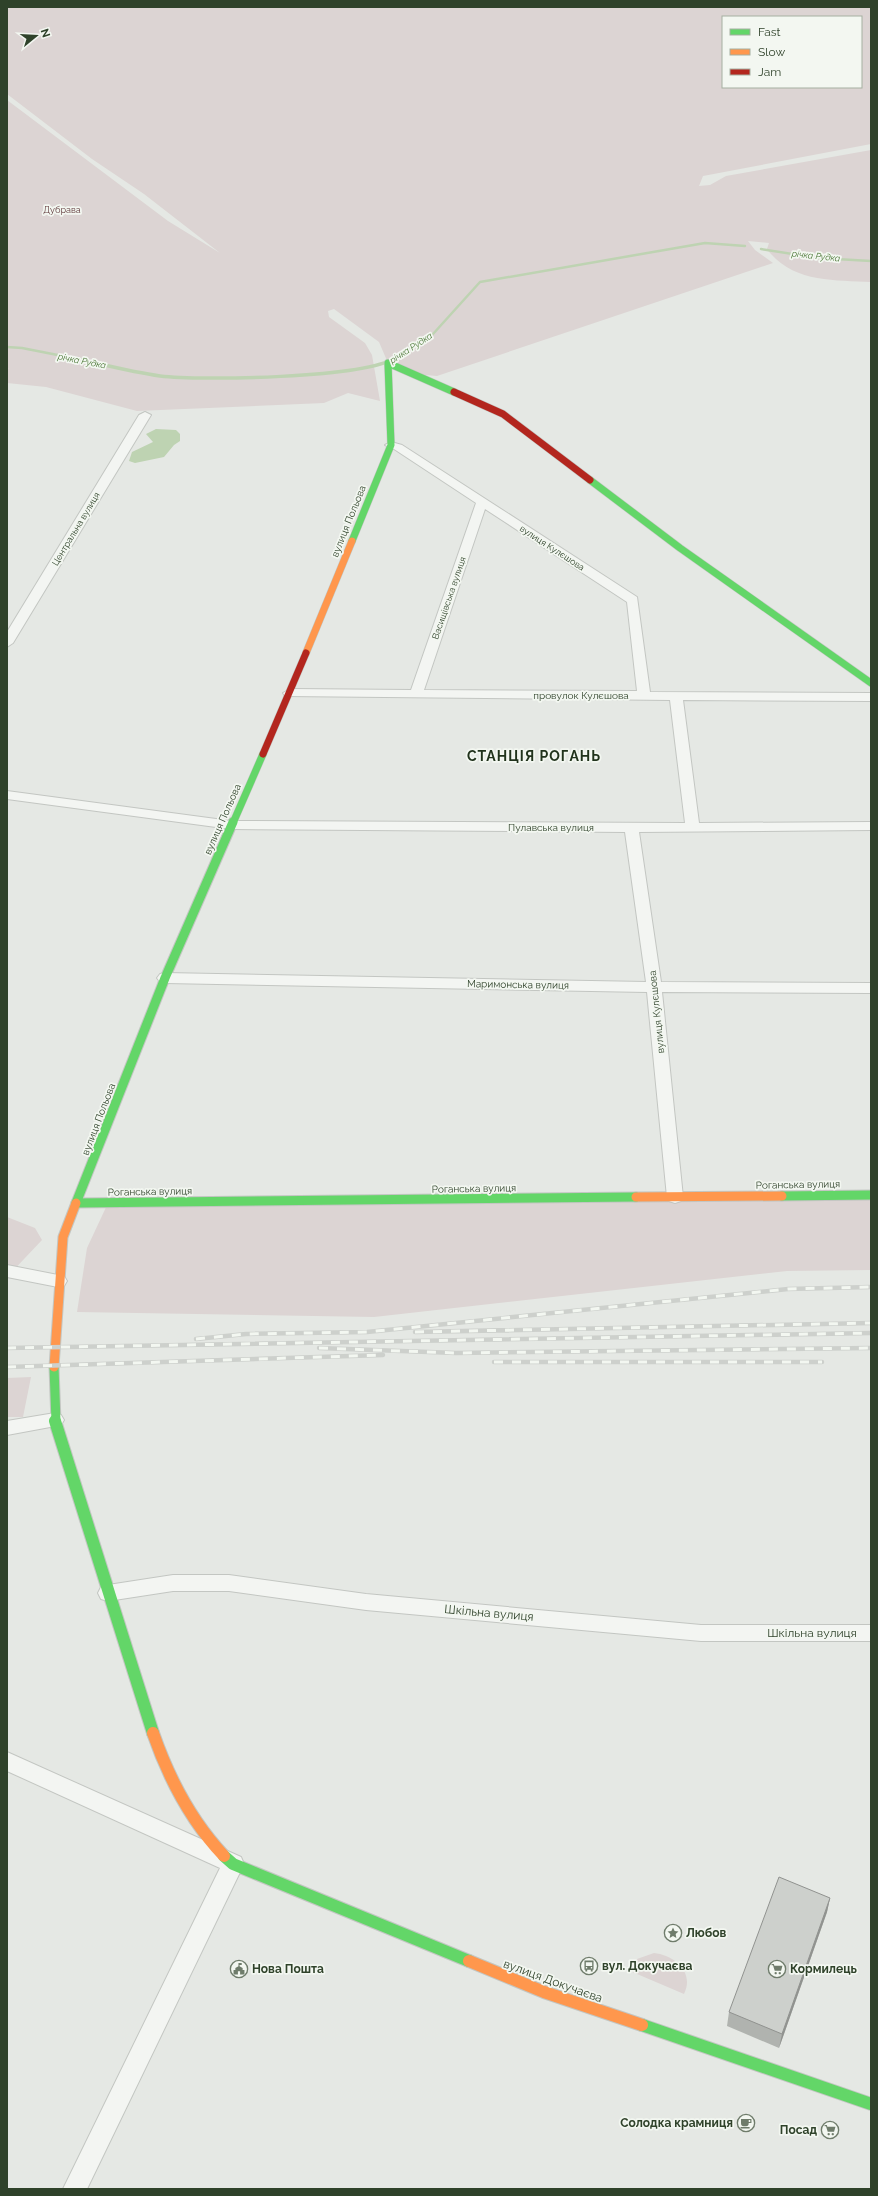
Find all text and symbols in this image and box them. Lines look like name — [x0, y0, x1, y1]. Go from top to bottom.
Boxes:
north arrow — [16, 16, 56, 56]
legend — [722, 16, 862, 88]
text: Fast — [758, 25, 781, 39]
text: N — [38, 27, 53, 39]
text: Slow — [758, 45, 785, 59]
text: Jam — [758, 65, 781, 79]
park label: Дубрава — [43, 205, 81, 215]
water label: річка Рудка — [790, 248, 841, 264]
water label: річка Рудка — [387, 330, 435, 366]
water label: річка Рудка — [56, 351, 108, 371]
street label: вулиця Польова — [329, 484, 368, 559]
street label: Центральна вулиця — [50, 490, 102, 568]
street label: вулиця Кулєшова — [518, 523, 586, 573]
street label: Васищівська вулиця — [430, 555, 468, 641]
street label: провулок Кулєшова — [533, 690, 629, 701]
district label: СТАНЦІЯ РОГАНЬ — [467, 748, 601, 764]
street label: вулиця Польова — [202, 782, 243, 856]
street label: Пулавська вулиця — [508, 822, 594, 833]
street label: вулиця Кулєшова — [647, 970, 666, 1054]
street label: Маримонська вулиця — [467, 978, 569, 991]
street label: вулиця Польова — [80, 1082, 117, 1157]
street label: Роганська вулиця — [756, 1178, 840, 1191]
street label: Роганська вулиця — [432, 1182, 516, 1195]
street label: Роганська вулиця — [108, 1185, 192, 1198]
street label: Шкільна вулиця — [444, 1602, 534, 1624]
street label: Шкільна вулиця — [767, 1626, 857, 1640]
place icon: Любов — [663, 1923, 683, 1943]
place label: Любов — [686, 1926, 727, 1940]
bus stop icon: вул. Докучаєва — [579, 1956, 599, 1976]
street label: вулиця Докучаєва — [502, 1957, 604, 2005]
public building icon: Нова Пошта — [229, 1959, 249, 1979]
place label: вул. Докучаєва — [602, 1959, 692, 1973]
supermarket icon: Кормилець — [767, 1959, 787, 1979]
place label: Нова Пошта — [252, 1962, 324, 1976]
place label: Кормилець — [790, 1962, 858, 1976]
cafe icon: Солодка крамниця — [736, 2113, 756, 2133]
place label: Солодка крамниця — [620, 2116, 733, 2130]
supermarket icon: Посад — [820, 2120, 840, 2140]
place label: Посад — [780, 2123, 817, 2137]

